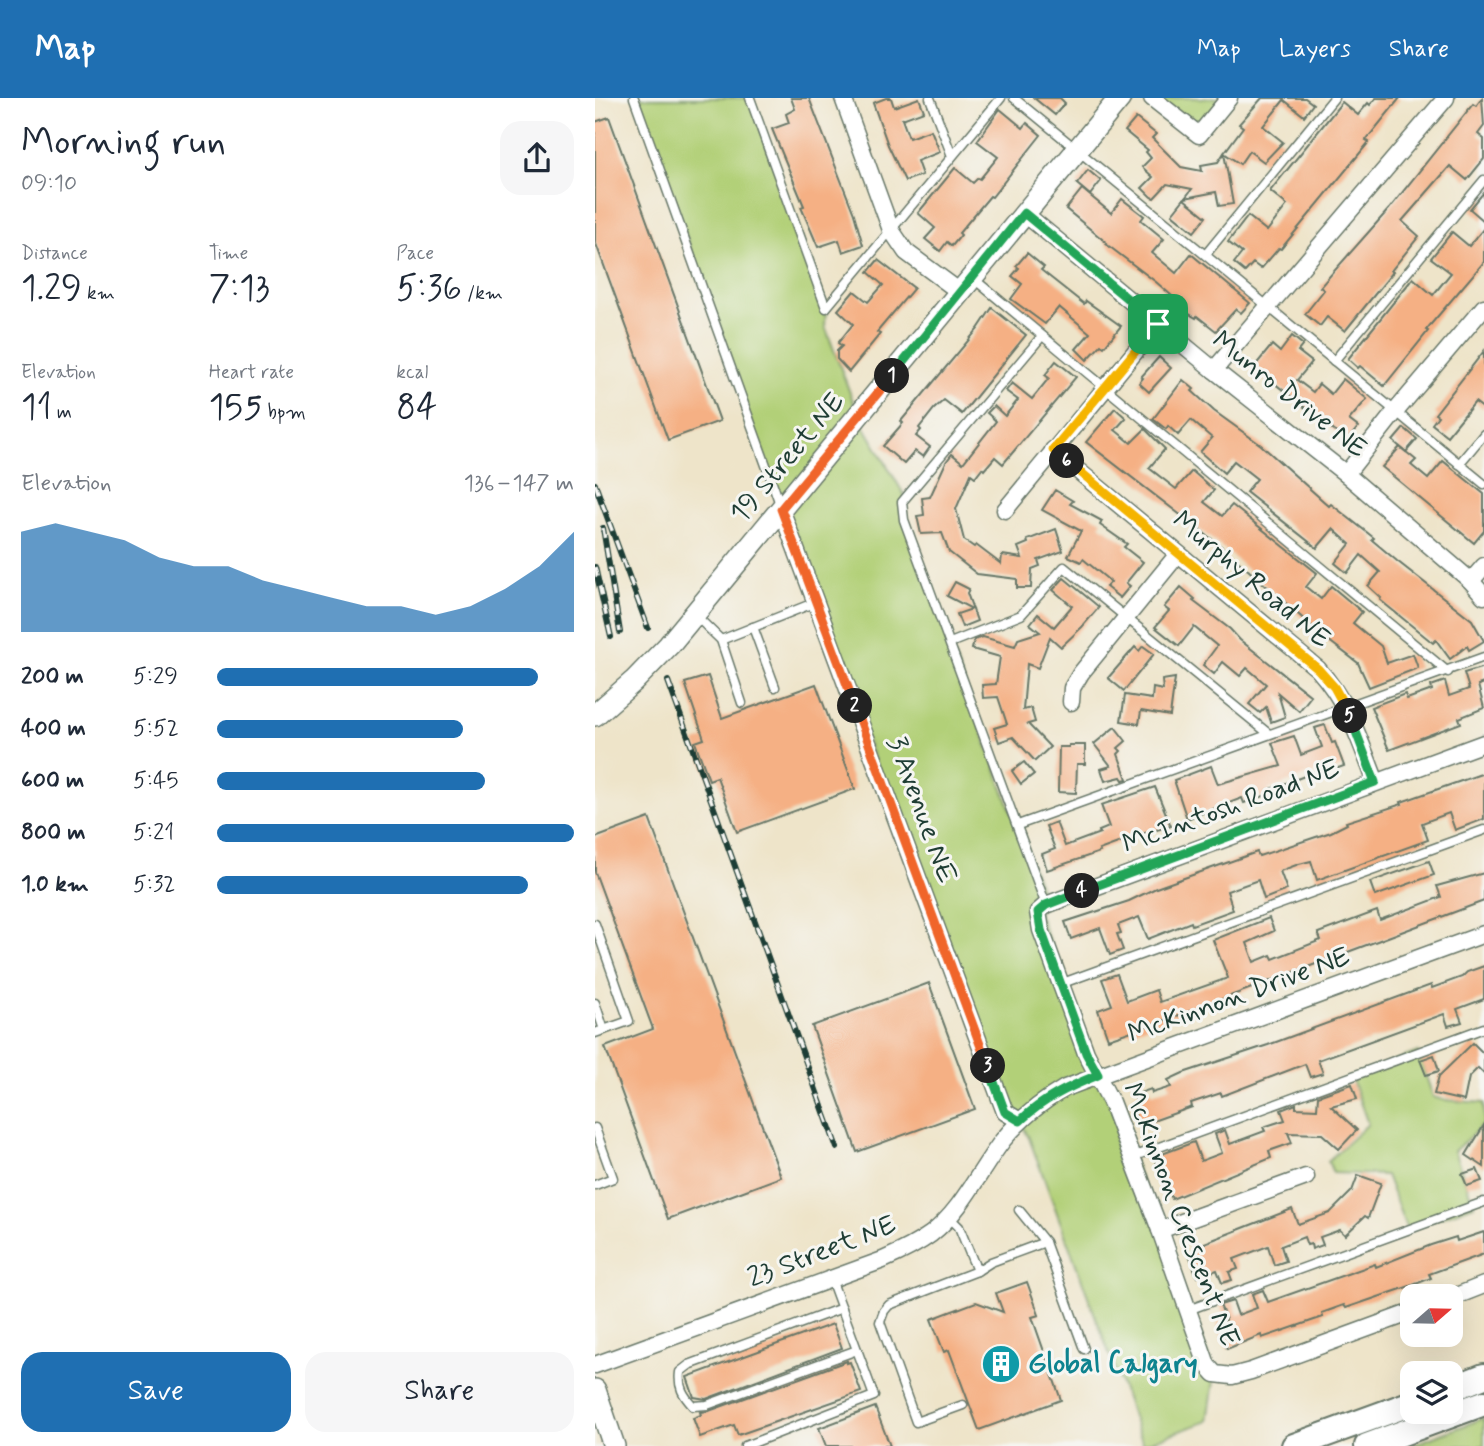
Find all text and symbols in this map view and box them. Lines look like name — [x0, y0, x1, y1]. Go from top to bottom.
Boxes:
text: Map — [35, 27, 95, 71]
text: Map — [1197, 34, 1241, 65]
text: Layers — [1279, 34, 1351, 65]
text: Share — [1389, 34, 1449, 65]
text: Morning run — [21, 118, 226, 167]
button: share — [500, 121, 574, 195]
text: 09:10 — [21, 169, 77, 199]
text: Distance — [21, 241, 88, 266]
text: Time — [209, 241, 248, 266]
text: Pace — [396, 241, 434, 266]
text: 1.29 — [21, 266, 82, 312]
text: 7:13 — [209, 266, 270, 312]
text: 5:36 — [396, 266, 462, 312]
text: km — [82, 281, 115, 306]
text: /km — [462, 281, 503, 306]
pin — [1128, 294, 1188, 354]
icon: arrive — [1139, 305, 1177, 343]
street label: Munro Drive NE — [1204, 323, 1374, 467]
pin: 1 — [875, 358, 909, 394]
text: Elevation — [21, 360, 96, 385]
text: Heart rate — [209, 360, 294, 385]
text: kcal — [396, 360, 428, 385]
text: 1 — [887, 363, 896, 388]
text: 11 — [21, 385, 52, 431]
text: 155 — [209, 385, 262, 431]
text: 84 — [396, 385, 437, 431]
street label: 19 Street NE — [722, 385, 854, 531]
text: m — [52, 400, 72, 425]
text: bpm — [262, 400, 306, 425]
pin: 6 — [1049, 444, 1085, 478]
text: 6 — [1062, 448, 1071, 473]
text: Elevation — [21, 469, 112, 499]
text: 136–147 m — [464, 469, 574, 499]
street label: Murphy Road NE — [1164, 503, 1338, 657]
text: 200 m — [21, 662, 84, 692]
text: 5:29 — [133, 662, 178, 692]
pin: 2 — [838, 688, 873, 724]
text: 2 — [850, 693, 859, 718]
pin: 5 — [1333, 698, 1367, 734]
text: 5 — [1344, 703, 1355, 728]
text: 400 m — [21, 714, 86, 744]
text: 5:52 — [133, 714, 179, 744]
street label: 3 Avenue NE — [877, 731, 965, 889]
street label: McIntosh Road NE — [1117, 751, 1345, 863]
text: 600 m — [21, 766, 84, 796]
text: 5:45 — [133, 766, 179, 796]
text: 800 m — [21, 818, 85, 848]
text: 5:21 — [133, 818, 174, 848]
text: 1.0 km — [21, 870, 89, 900]
text: 5:32 — [133, 870, 175, 900]
pin: 4 — [1065, 874, 1099, 908]
text: 4 — [1076, 878, 1087, 903]
street label: McKinnon Drive NE — [1123, 939, 1355, 1053]
pin: 3 — [971, 1048, 1005, 1084]
text: 3 — [983, 1053, 992, 1078]
street label: McKinnon Crescent NE — [1113, 1078, 1247, 1352]
street label: 23 Street NE — [742, 1207, 902, 1297]
north arrow — [1400, 1284, 1463, 1348]
map controls — [1400, 1284, 1463, 1424]
building icon: Global Calgary — [980, 1343, 1022, 1385]
place label: Global Calgary — [1028, 1346, 1198, 1384]
button: Save — [21, 1352, 291, 1432]
button: Share — [305, 1352, 574, 1432]
button: layers — [1400, 1361, 1463, 1424]

